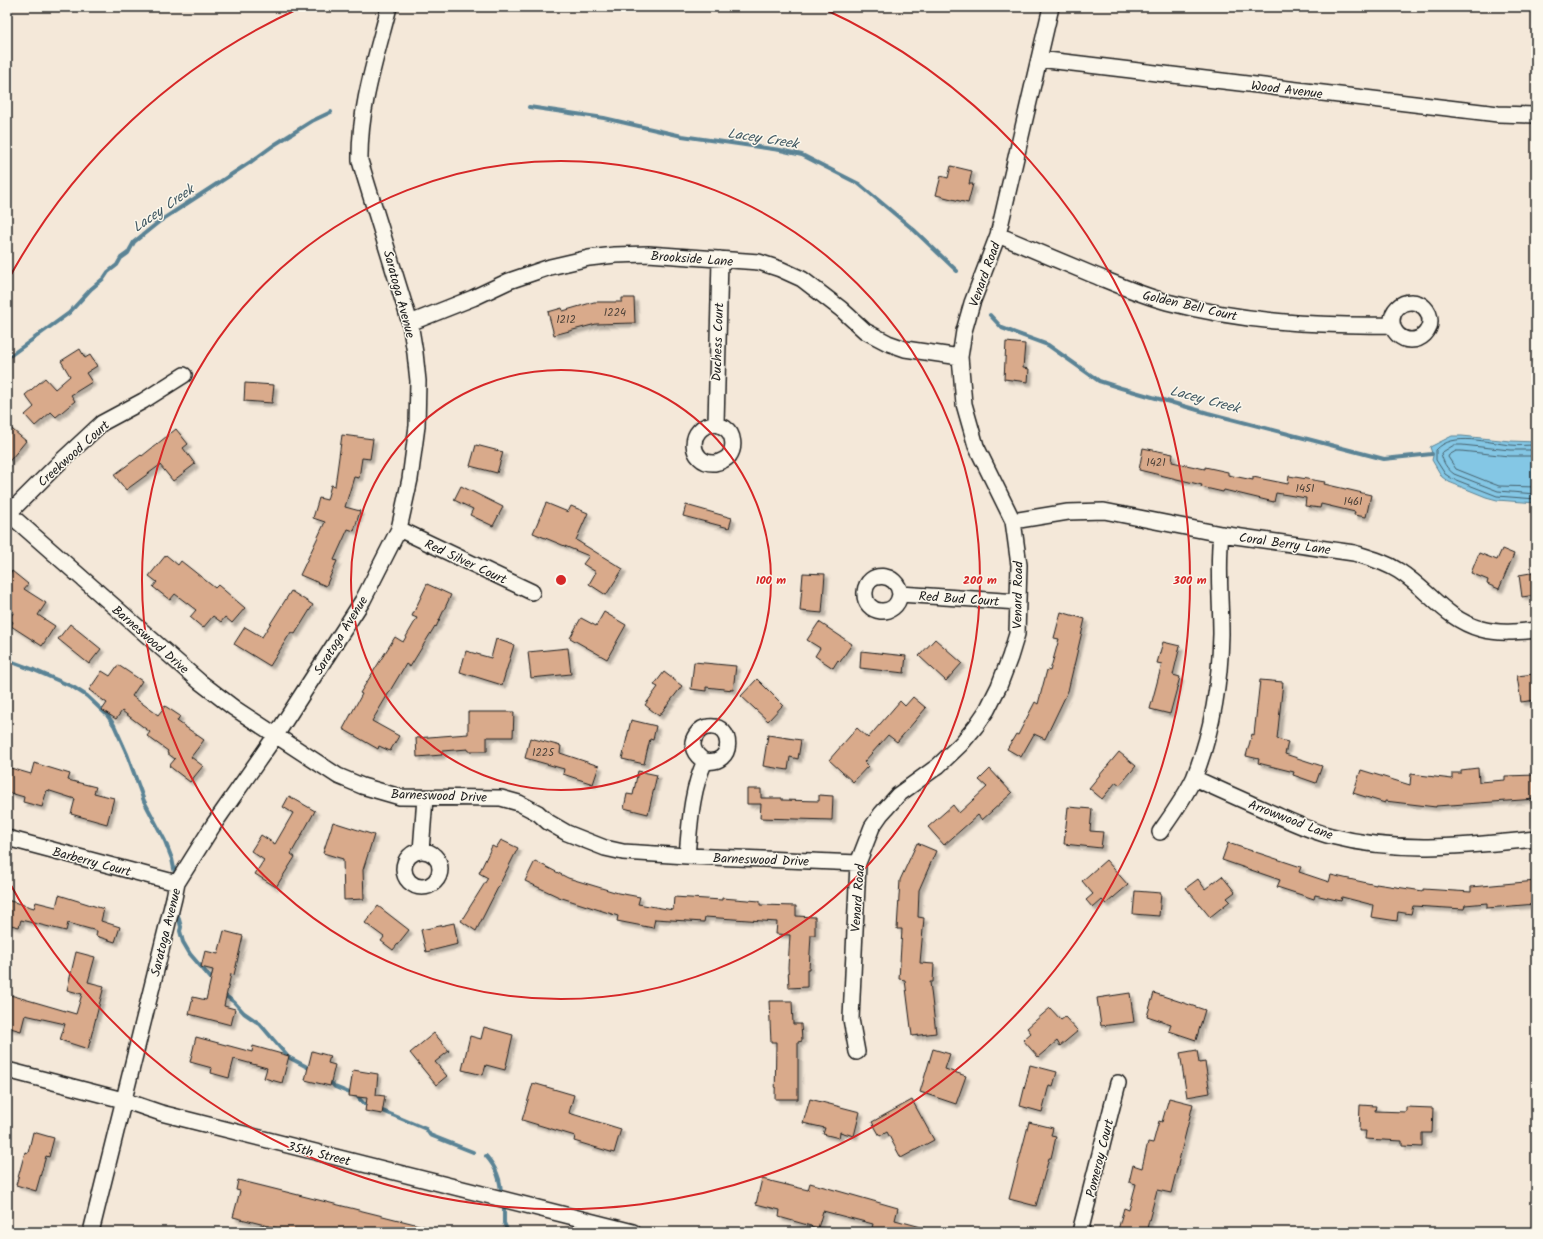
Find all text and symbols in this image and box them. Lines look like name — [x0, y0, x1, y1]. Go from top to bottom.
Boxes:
street label: Wood Avenue — [1250, 76, 1324, 105]
water label: Lacey Creek — [726, 123, 802, 156]
water label: Lacey Creek — [128, 178, 201, 238]
street label: Venard Road — [964, 239, 1007, 310]
street label: Brookside Lane — [650, 246, 734, 273]
street label: Saratoga Avenue — [377, 248, 420, 341]
street label: Golden Bell Court — [1140, 285, 1240, 328]
street label: Duchess Court — [707, 301, 730, 382]
house number: 1224 — [604, 304, 626, 322]
house number: 1212 — [556, 311, 576, 329]
water label: Lacey Creek — [1168, 380, 1244, 420]
street label: Creekwood Court — [33, 415, 116, 492]
house number: 1421 — [1146, 454, 1166, 472]
house number: 1451 — [1296, 480, 1314, 498]
house number: 1461 — [1343, 493, 1363, 511]
street label: Coral Berry Lane — [1238, 528, 1332, 561]
street label: Red Silver Court — [421, 534, 511, 591]
street label: Venard Road — [1007, 560, 1030, 629]
text: 100 m — [756, 571, 786, 590]
text: 200 m — [963, 571, 997, 590]
text: 300 m — [1172, 571, 1207, 590]
centre of rings — [554, 573, 568, 587]
street label: Red Bud Court — [918, 586, 1001, 613]
street label: Saratoga Avenue — [309, 592, 374, 680]
street label: Barneswood Drive — [107, 601, 193, 680]
house number: 1225 — [532, 744, 555, 762]
street label: Barneswood Drive — [390, 784, 488, 809]
street label: Arrowwood Lane — [1245, 795, 1336, 846]
street label: Barberry Court — [50, 842, 134, 883]
street label: Barneswood Drive — [712, 848, 810, 873]
street label: Venard Road — [846, 863, 871, 933]
street label: Saratoga Avenue — [145, 886, 188, 979]
street label: Pomeroy Court — [1081, 1116, 1121, 1200]
street label: 35th Street — [285, 1136, 353, 1173]

